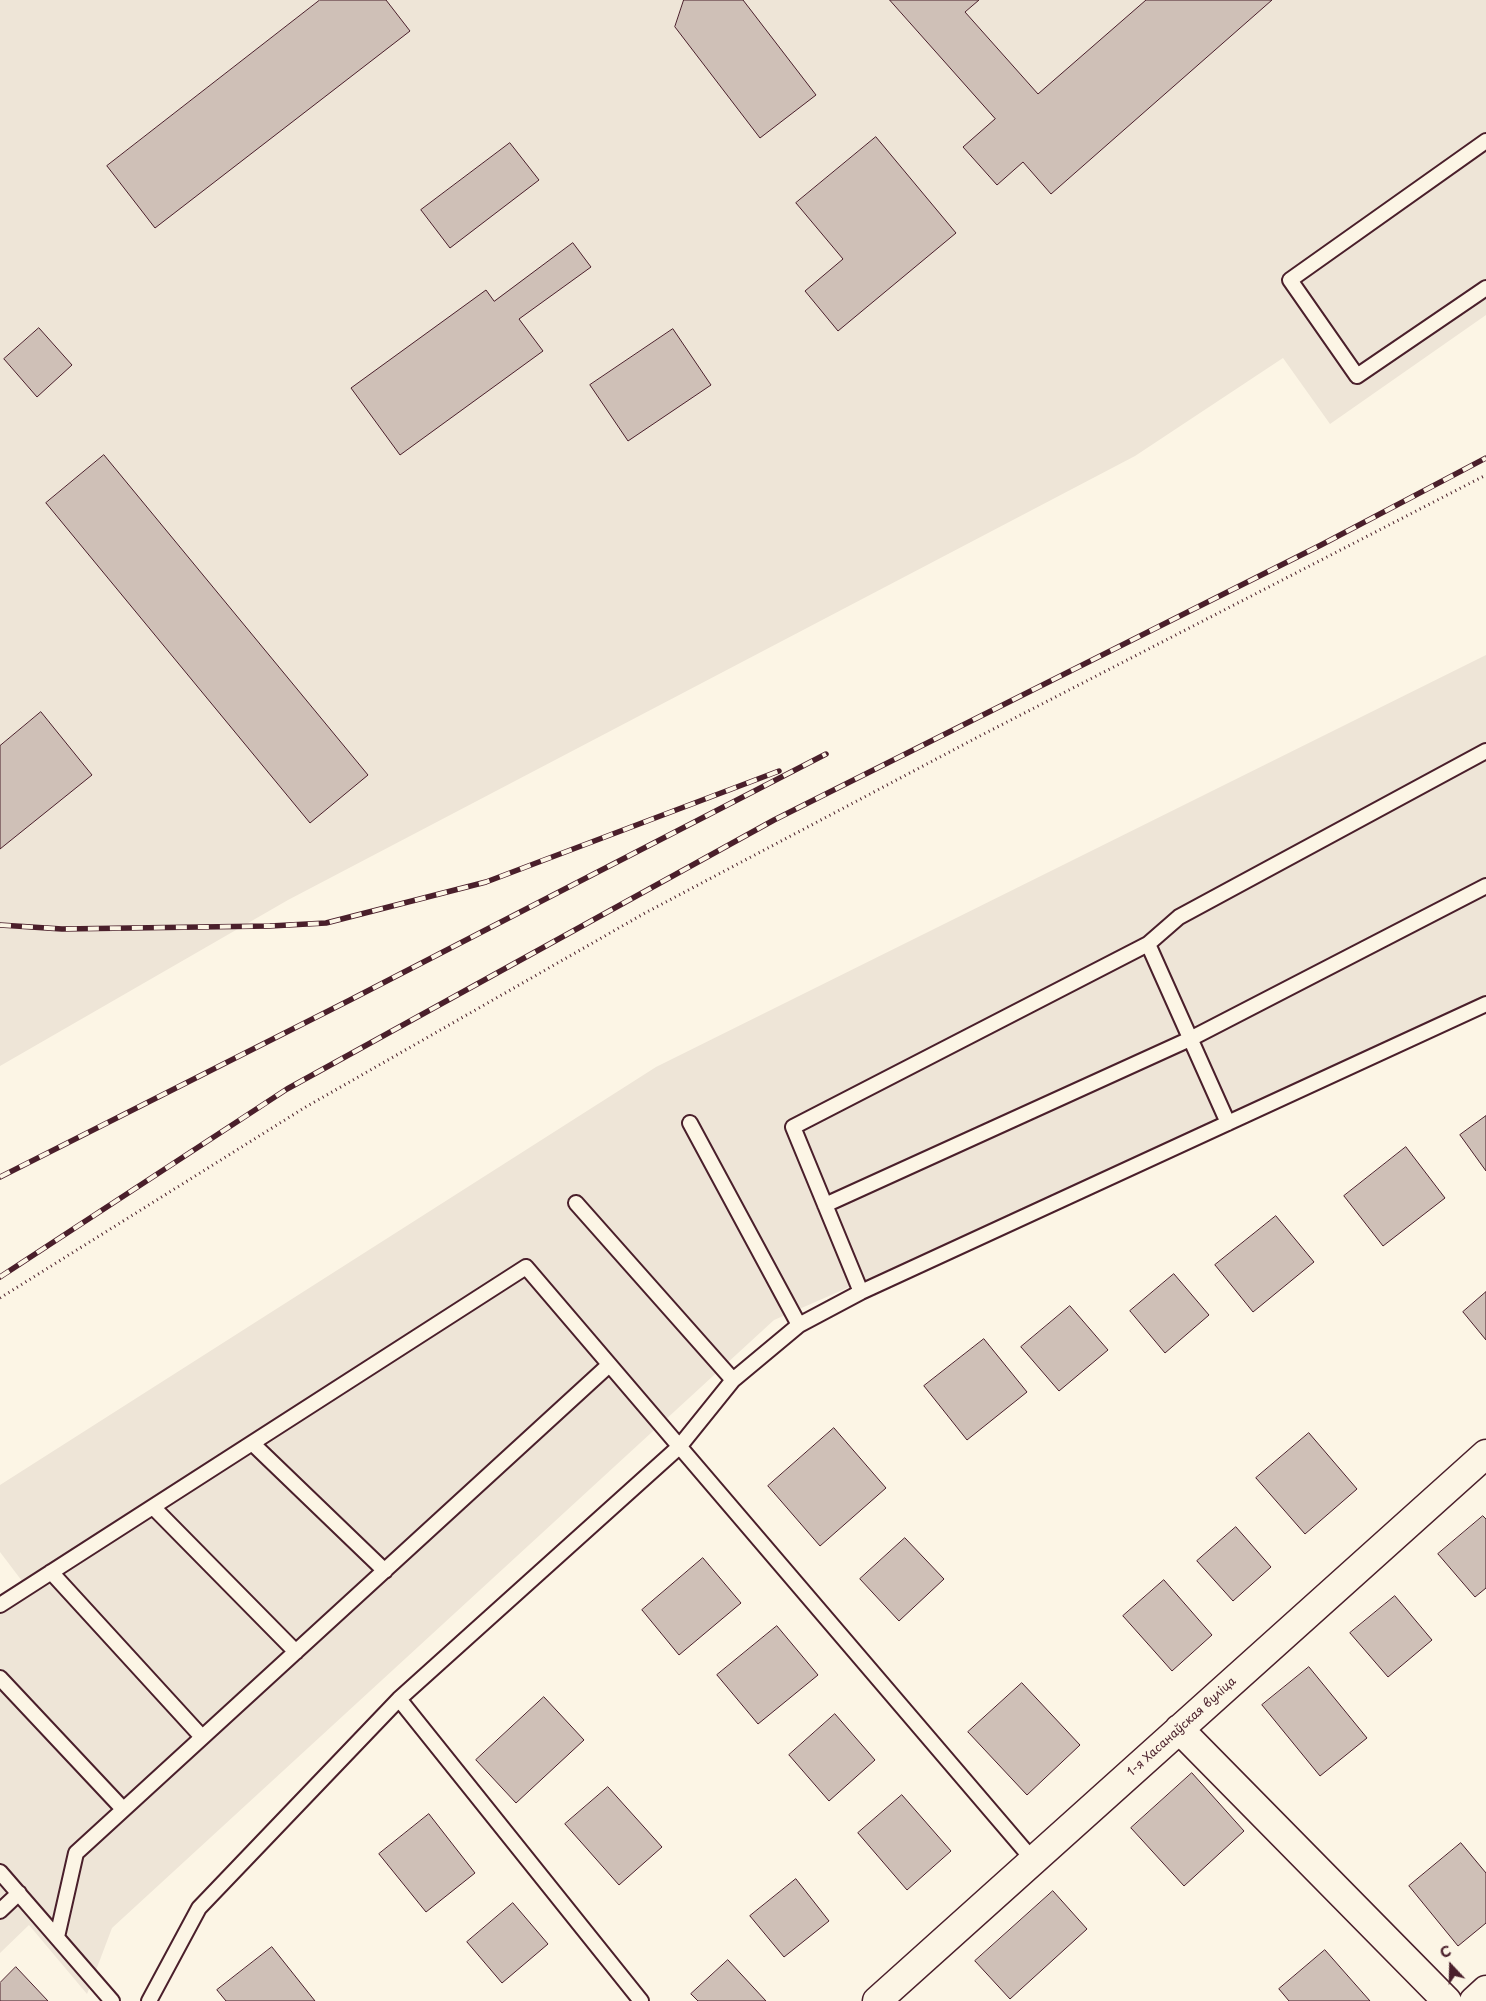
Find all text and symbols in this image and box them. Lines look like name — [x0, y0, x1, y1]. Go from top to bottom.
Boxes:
street label: 1-я Хасанаўская вуліца — [1125, 1674, 1239, 1780]
text: С — [1437, 1940, 1454, 1963]
north arrow — [1426, 1941, 1476, 1991]

